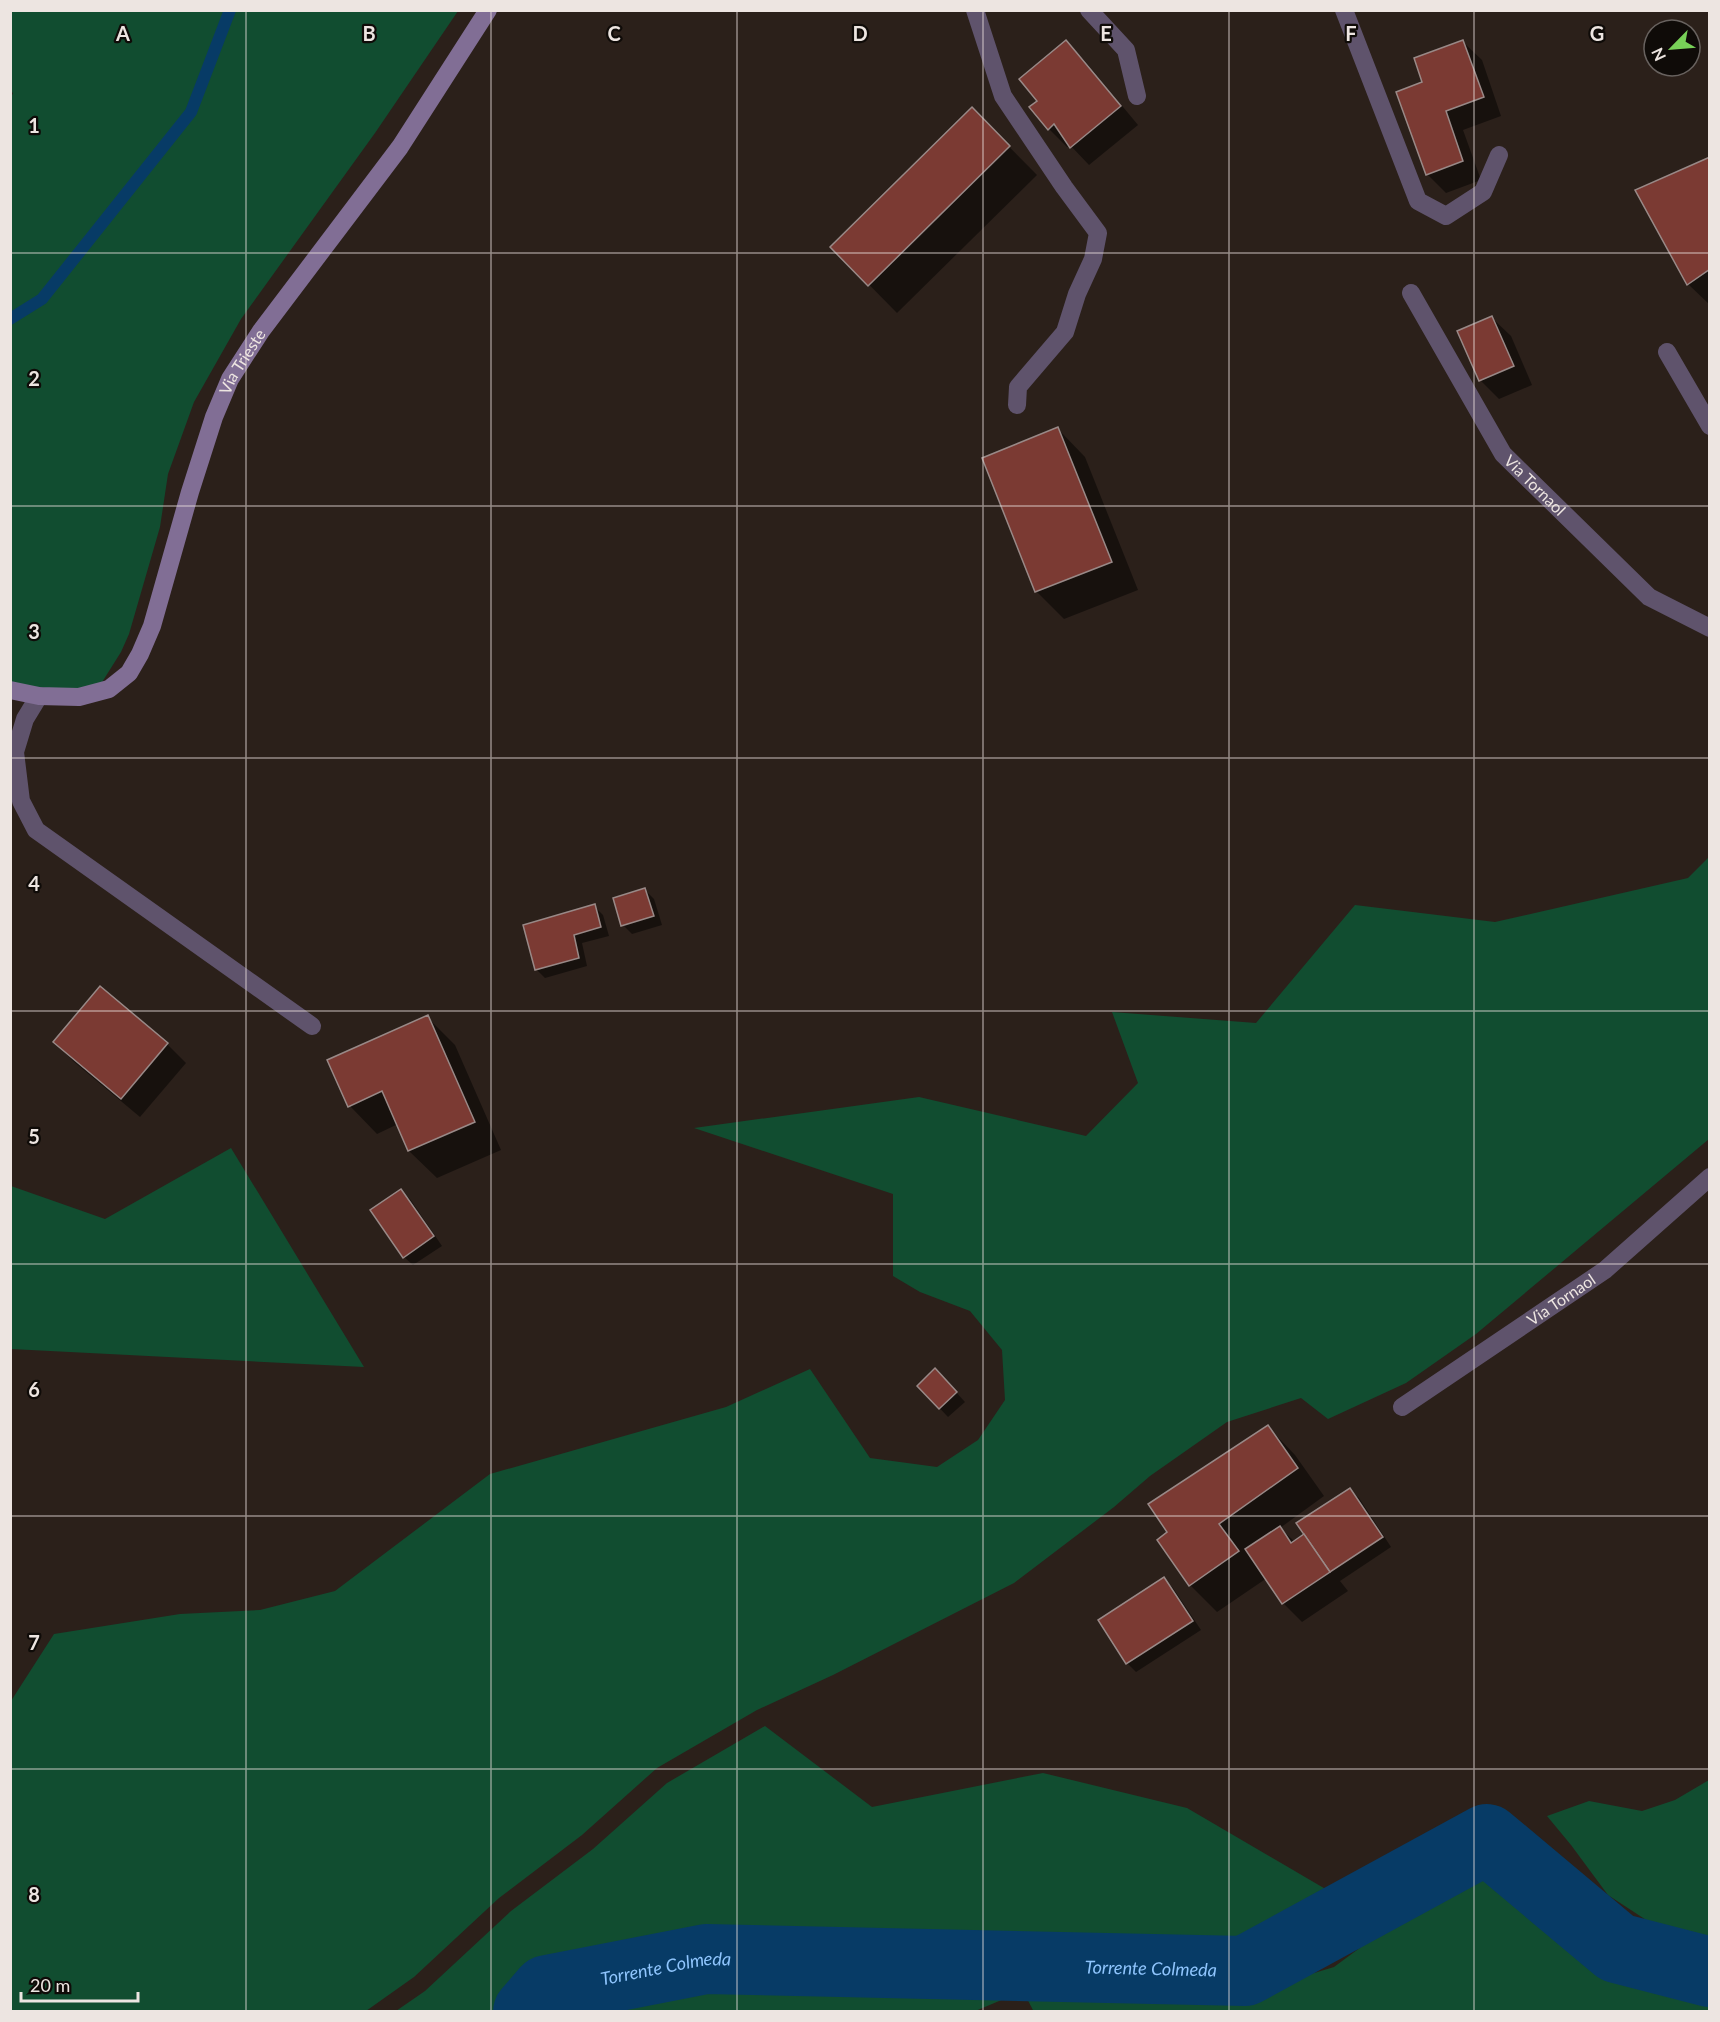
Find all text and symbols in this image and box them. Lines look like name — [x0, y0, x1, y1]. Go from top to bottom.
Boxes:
north arrow — [1642, 18, 1702, 78]
text: A — [115, 21, 130, 45]
text: B — [362, 21, 376, 45]
text: C — [607, 21, 621, 45]
text: D — [852, 21, 868, 45]
text: E — [1100, 21, 1112, 45]
text: F — [1345, 21, 1357, 45]
text: G — [1590, 21, 1604, 45]
text: N — [1647, 45, 1669, 64]
text: 1 — [28, 113, 40, 137]
street label: Via Trieste — [215, 325, 269, 397]
text: 2 — [28, 366, 40, 390]
street label: Via Tornaol — [1501, 451, 1570, 519]
text: 3 — [28, 619, 40, 643]
text: 4 — [28, 871, 40, 895]
text: 5 — [28, 1124, 40, 1148]
street label: Via Tornaol — [1523, 1269, 1599, 1329]
text: 6 — [28, 1377, 40, 1401]
text: 7 — [28, 1630, 40, 1654]
text: 8 — [28, 1882, 40, 1906]
water label: Torrente Colmeda — [599, 1947, 731, 1989]
water label: Torrente Colmeda — [1085, 1955, 1217, 1980]
scale bar — [21, 1965, 138, 2003]
text: 20 m — [30, 1974, 70, 1996]

